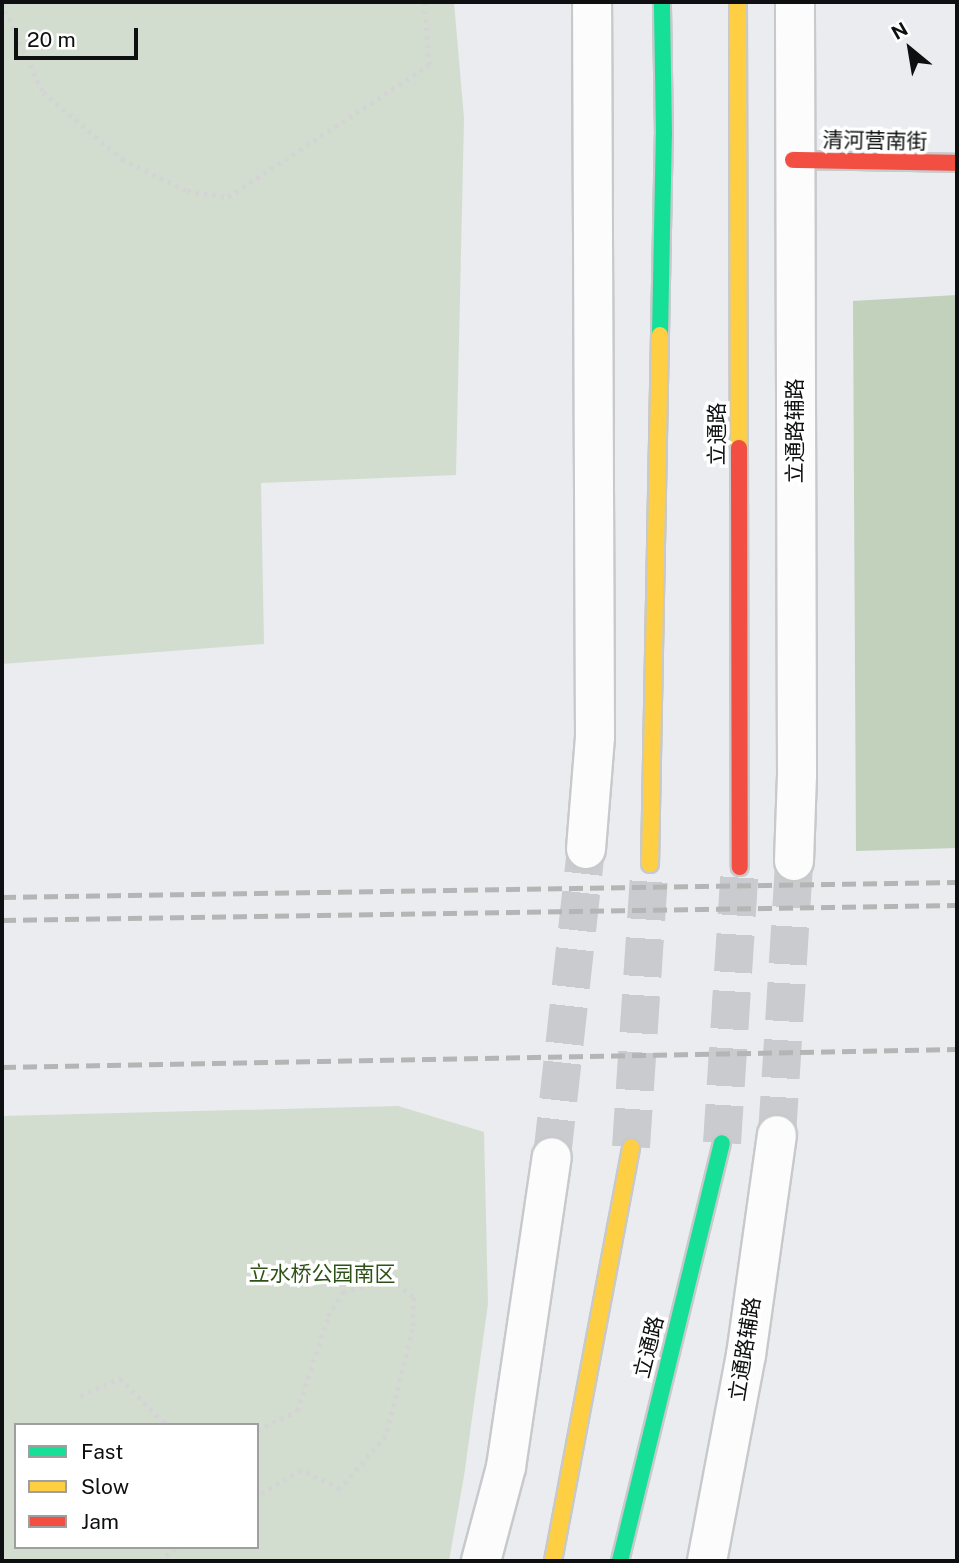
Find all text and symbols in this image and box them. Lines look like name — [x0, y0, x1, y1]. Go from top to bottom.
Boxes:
scale bar — [18, 14, 142, 58]
north arrow — [875, 14, 945, 84]
text: N — [888, 18, 911, 44]
text: 20 m — [27, 27, 76, 52]
street label: 清河营南街 — [822, 127, 928, 155]
street label: 立通路辅路 — [782, 379, 808, 483]
street label: 立通路 — [704, 403, 730, 465]
park label: 立水桥公园南区 — [249, 1261, 395, 1287]
street label: 立通路辅路 — [724, 1295, 766, 1403]
street label: 立通路 — [629, 1313, 669, 1381]
legend — [14, 1423, 259, 1549]
text: Fast — [81, 1439, 123, 1464]
text: Slow — [81, 1474, 129, 1499]
text: Jam — [81, 1509, 119, 1534]

